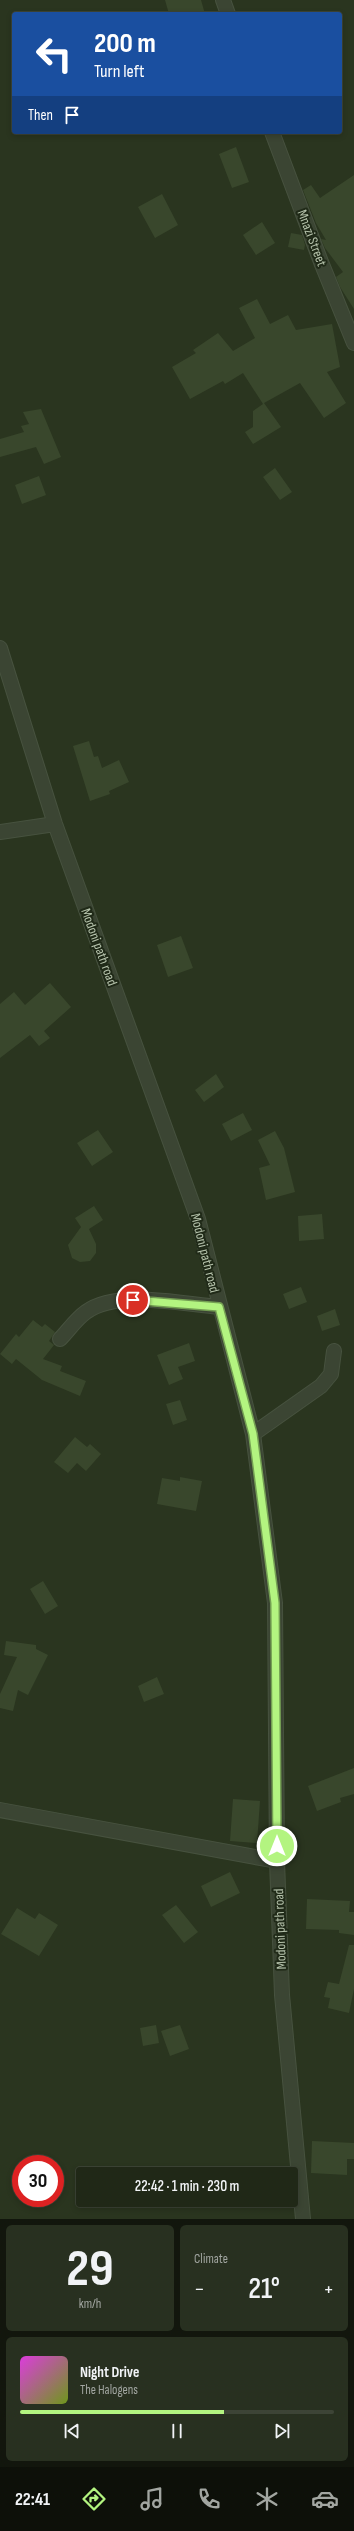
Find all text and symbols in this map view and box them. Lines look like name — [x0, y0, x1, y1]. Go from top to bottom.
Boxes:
text: 200 m — [94, 27, 156, 60]
icon: left — [28, 28, 80, 80]
text: Turn left — [94, 61, 145, 82]
icon: arrive — [61, 104, 83, 126]
text: Then — [28, 106, 53, 125]
street label: Mnazi Street — [293, 207, 331, 269]
street label: Modoni path road — [77, 906, 121, 988]
street label: Modoni path road — [187, 1212, 223, 1295]
pin — [116, 1283, 150, 1317]
icon: arrive — [122, 1289, 144, 1311]
position arrow — [256, 1825, 298, 1867]
street label: Modoni path road — [270, 1888, 290, 1970]
speed limit sign: 30 — [12, 2155, 64, 2207]
text: 22:42 · 1 min · 230 m — [135, 2177, 239, 2196]
text: 29 — [66, 2238, 114, 2301]
text: Climate — [194, 2251, 228, 2267]
text: 21° — [248, 2271, 280, 2307]
text: − — [194, 2276, 205, 2303]
text: + — [323, 2276, 334, 2303]
text: km/h — [79, 2296, 101, 2312]
text: Night Drive — [80, 2363, 139, 2382]
text: The Halogens — [80, 2382, 138, 2398]
icon: previous — [61, 2420, 83, 2442]
icon: pause — [166, 2420, 188, 2442]
icon: next — [271, 2420, 293, 2442]
icon: directions — [80, 2485, 108, 2513]
icon: music — [138, 2485, 166, 2513]
icon: phone — [195, 2485, 223, 2513]
icon: climate — [253, 2485, 281, 2513]
icon: car — [311, 2485, 339, 2513]
text: 22:41 — [15, 2489, 50, 2510]

